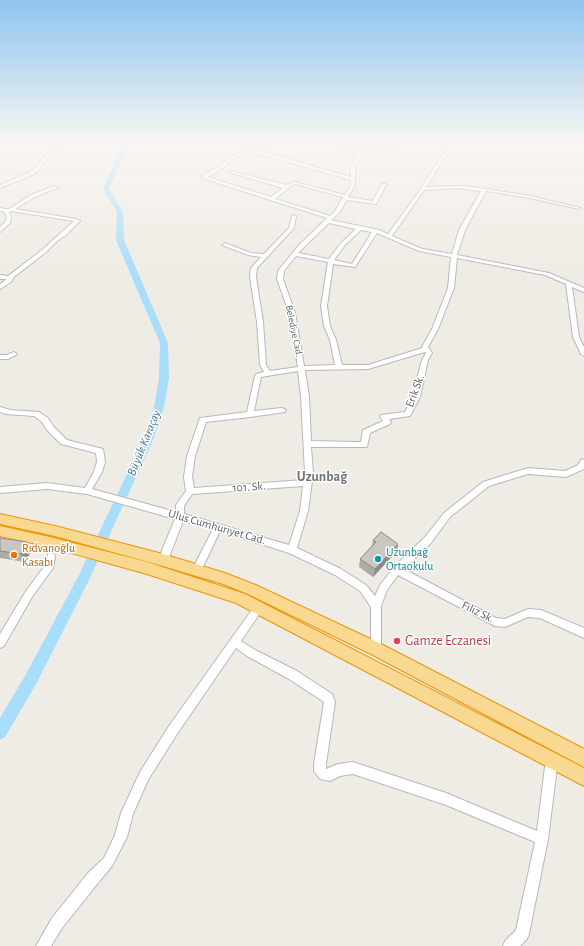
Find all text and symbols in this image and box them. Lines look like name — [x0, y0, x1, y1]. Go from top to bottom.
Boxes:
street label: Belediye Cad. — [283, 304, 305, 358]
street label: Erik Sk. — [402, 373, 428, 409]
water label: Büyük Karaçay — [124, 408, 164, 478]
district label: Uzunbağ — [297, 469, 347, 485]
street label: 101. Sk. — [232, 479, 266, 495]
street label: Ulus Cumhuriyet Cad. — [167, 506, 267, 548]
place label: Rıdvanoğlu Kasabı — [22, 541, 75, 569]
place label: Uzunbağ Ortaokulu — [386, 545, 433, 573]
marker: Rıdvanoğlu Kasabı — [9, 550, 19, 560]
marker: Uzunbağ Ortaokulu — [373, 554, 383, 564]
street label: Filiz Sk. — [459, 598, 497, 626]
place label: Gamze Eczanesi — [405, 633, 491, 649]
marker: Gamze Eczanesi — [392, 636, 402, 646]

